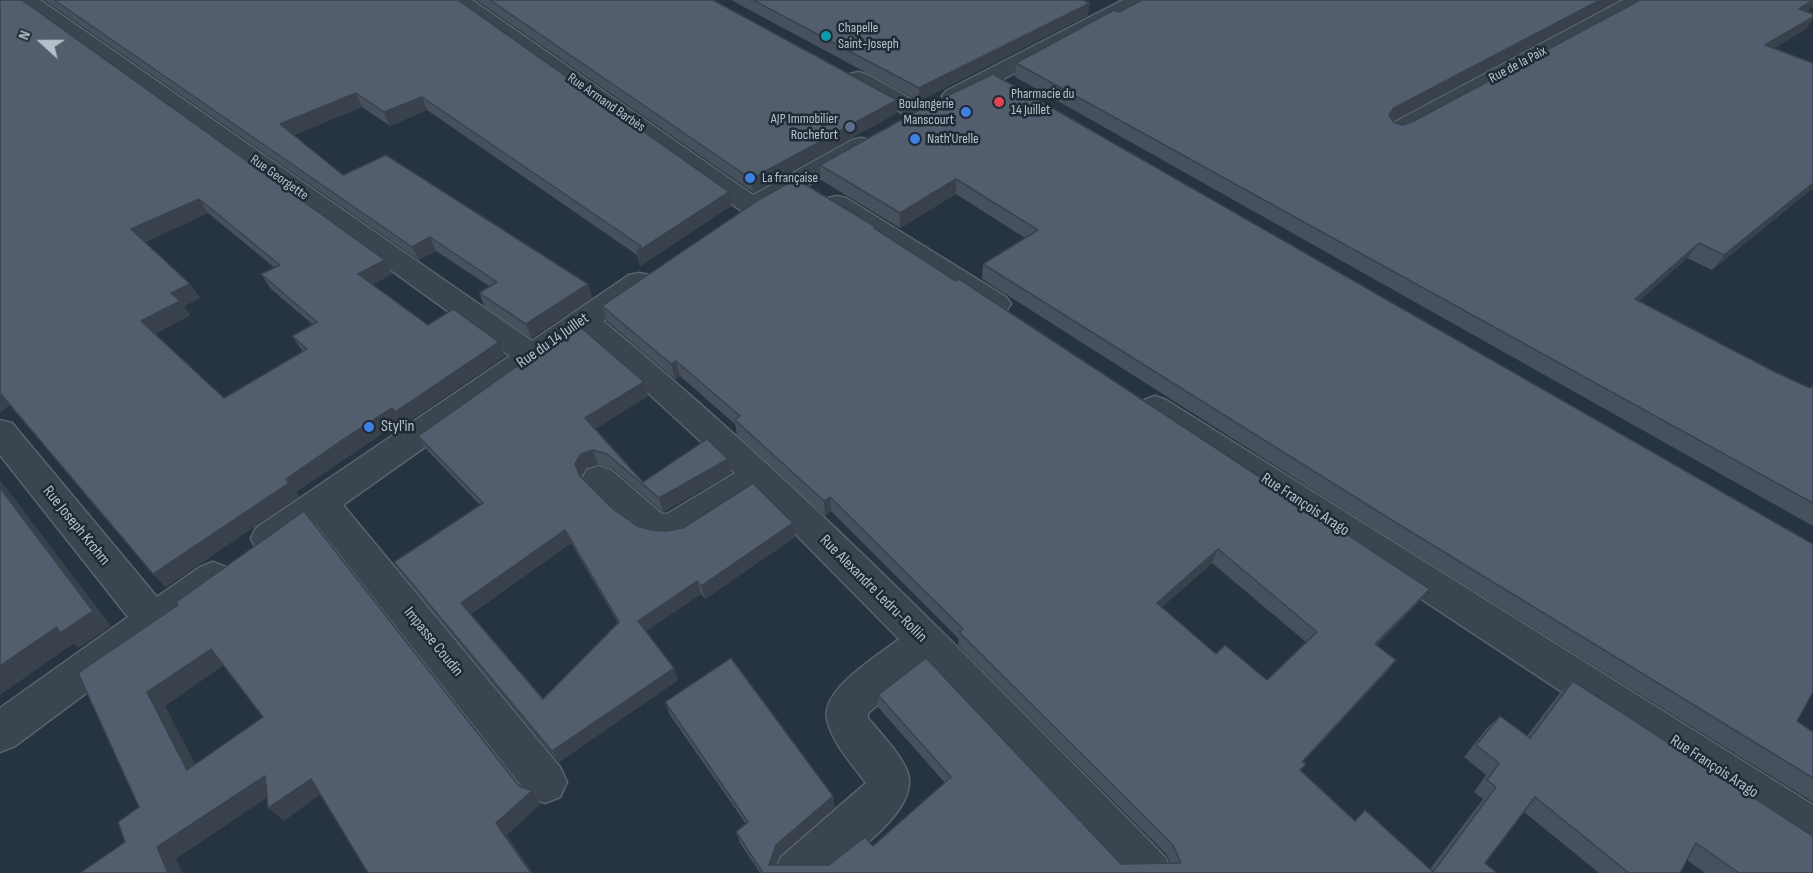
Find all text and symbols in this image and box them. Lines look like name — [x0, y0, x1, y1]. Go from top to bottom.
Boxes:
north arrow — [12, 12, 72, 72]
place label: Chapelle Saint-Joseph — [838, 20, 899, 52]
text: N — [14, 28, 35, 43]
marker: Chapelle Saint-Joseph — [819, 29, 833, 43]
street label: Rue de la Paix — [1486, 43, 1550, 87]
street label: Rue Armand Barbès — [564, 70, 648, 136]
place label: Pharmacie du 14 Juillet — [1011, 86, 1074, 118]
marker: Pharmacie du 14 Juillet — [992, 95, 1006, 109]
place label: Boulangerie Manscourt — [899, 96, 954, 128]
marker: Boulangerie Manscourt — [959, 105, 973, 119]
place label: AJP Immobilier Rochefort — [771, 111, 838, 144]
marker: AJP Immobilier Rochefort — [843, 120, 857, 134]
place label: Nath'Urelle — [927, 131, 979, 147]
marker: Nath'Urelle — [908, 132, 922, 146]
street label: Rue Georgette — [247, 152, 311, 204]
place label: La française — [762, 170, 818, 186]
marker: La française — [743, 171, 757, 185]
street label: Rue du 14 Juillet — [513, 309, 593, 373]
place label: Styl'in — [381, 417, 414, 437]
marker: Styl'in — [362, 420, 376, 434]
street label: Rue François Arago — [1257, 469, 1353, 541]
street label: Rue Joseph Krohm — [38, 482, 114, 570]
street label: Rue Alexandre Ledru-Rollin — [815, 531, 931, 647]
street label: Impasse Coudin — [399, 603, 467, 681]
street label: Rue François Arago — [1666, 731, 1762, 803]

